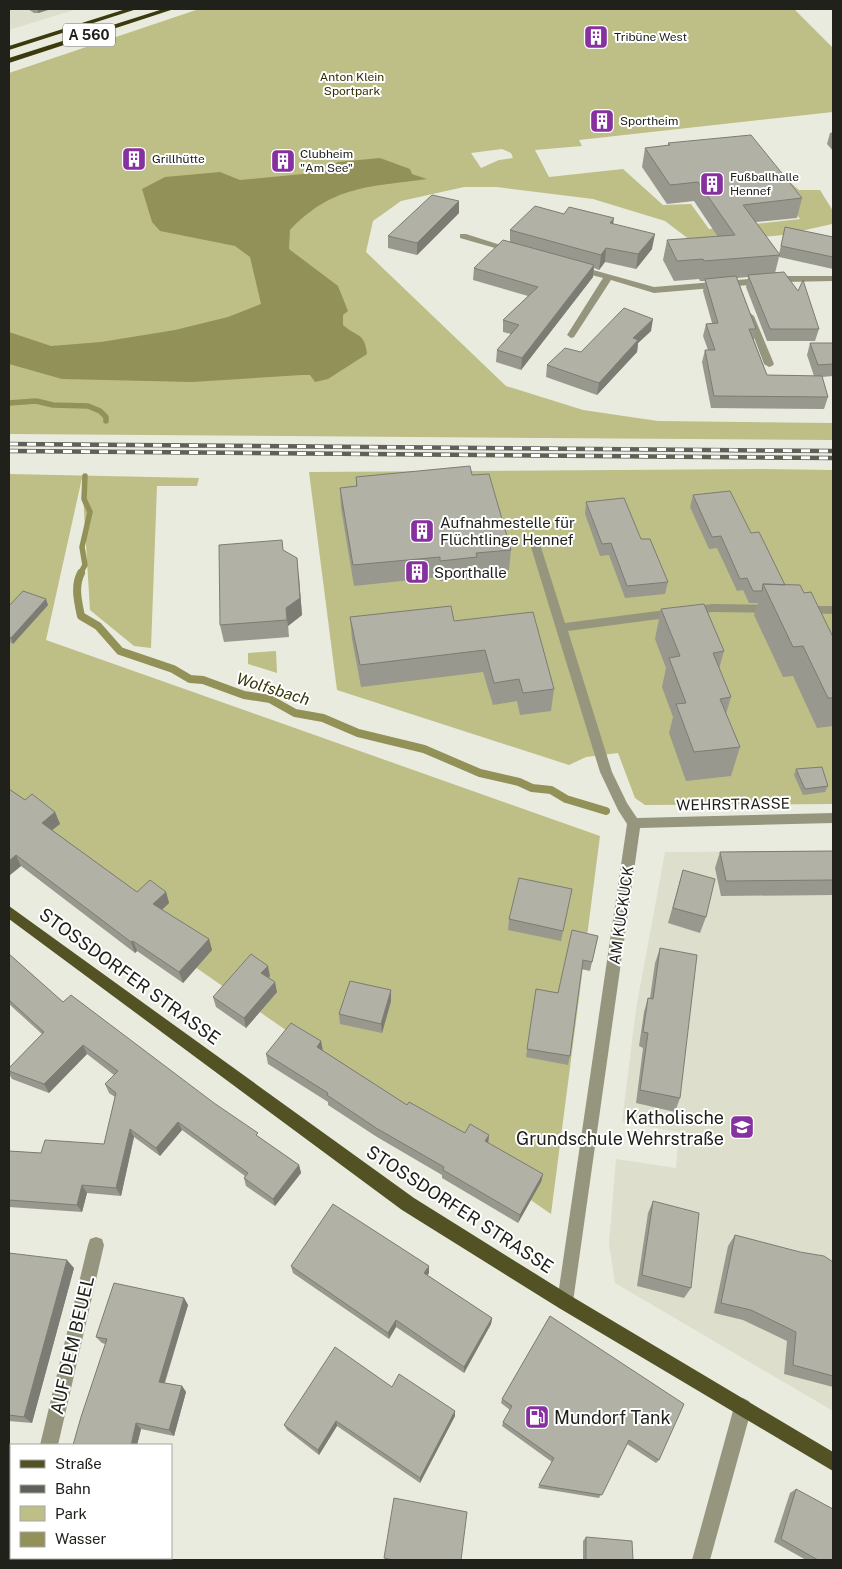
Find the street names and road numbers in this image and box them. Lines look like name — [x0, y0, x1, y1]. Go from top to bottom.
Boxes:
road number: A 560 — [63, 24, 115, 46]
street label: WEHRSTRASSE — [676, 795, 790, 813]
street label: AM KUCKUCK — [606, 865, 636, 965]
street label: STOSSDORFER STRASSE — [35, 903, 225, 1049]
street label: STOSSDORFER STRASSE — [363, 1141, 557, 1277]
street label: AUF DEM BEUEL — [46, 1274, 98, 1416]

